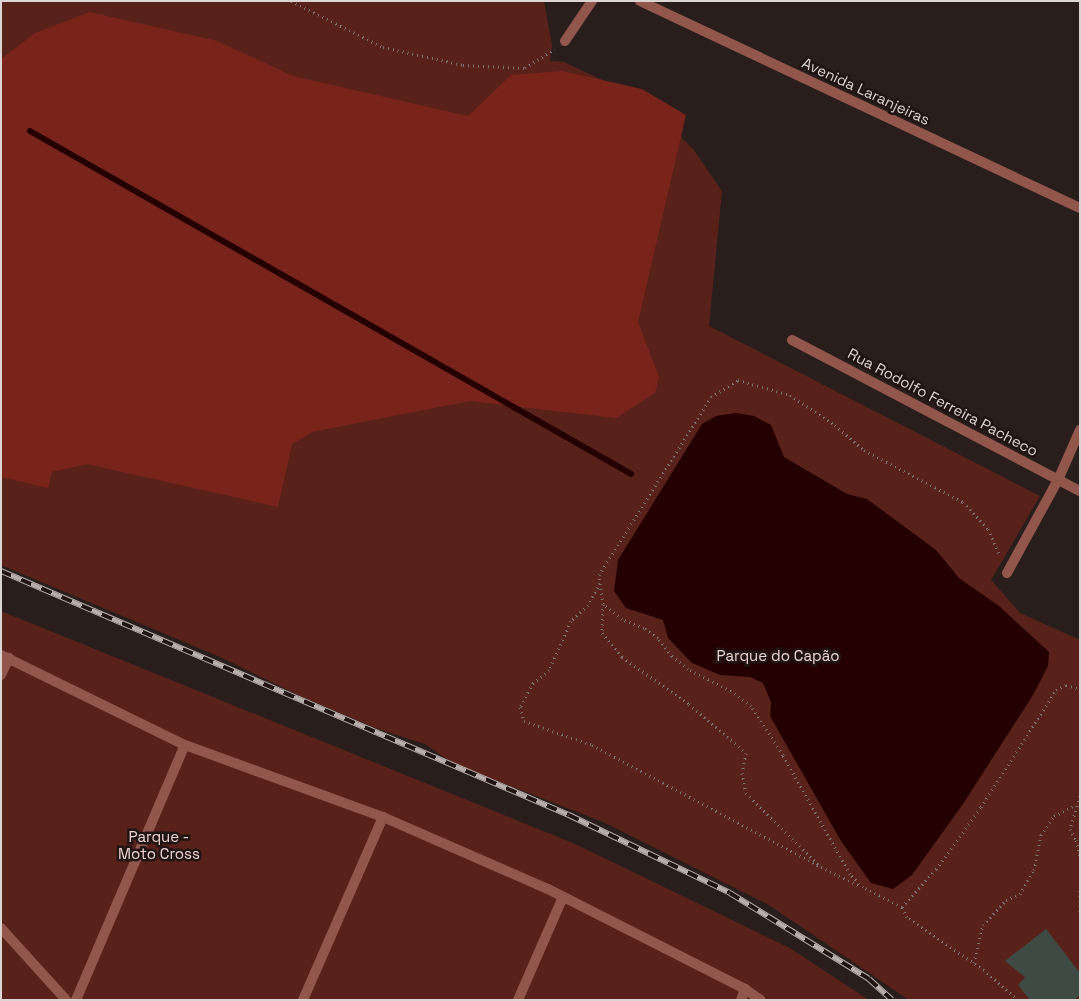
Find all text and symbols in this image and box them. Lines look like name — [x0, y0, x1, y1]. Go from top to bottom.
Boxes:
street label: Avenida Laranjeiras — [799, 53, 933, 129]
street label: Rua Rodolfo Ferreira Pacheco — [845, 344, 1041, 460]
park label: Parque do Capão — [717, 647, 839, 665]
park label: Parque - Moto Cross — [118, 827, 200, 862]

